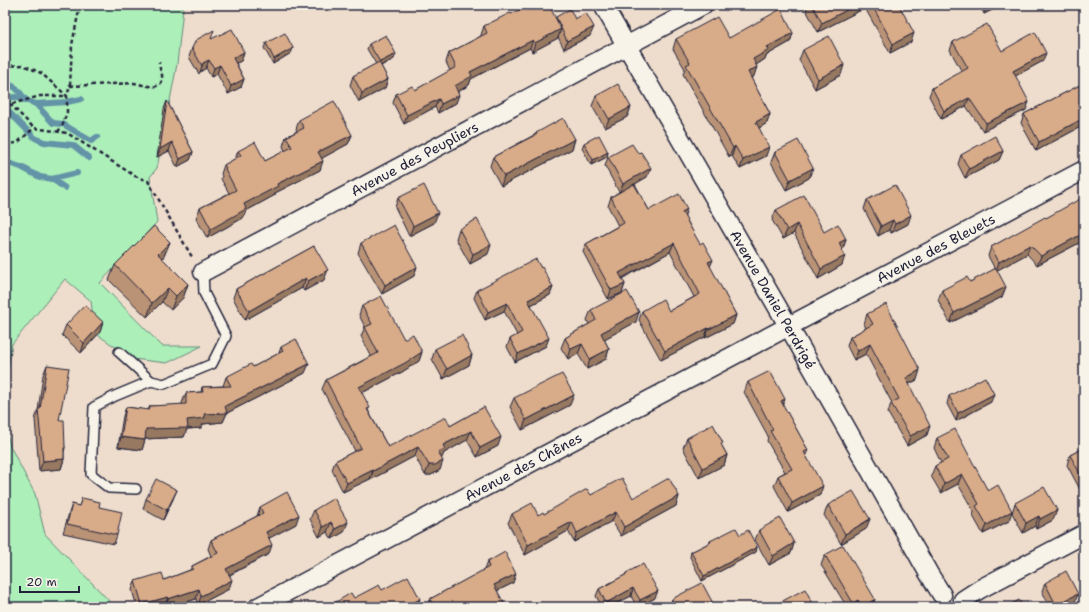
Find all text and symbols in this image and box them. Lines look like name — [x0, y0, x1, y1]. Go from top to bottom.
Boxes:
street label: Avenue des Peupliers — [348, 118, 482, 200]
street label: Avenue des Bleuets — [874, 210, 998, 287]
street label: Avenue Daniel Perdrigé — [726, 227, 820, 372]
street label: Avenue des Chênes — [461, 428, 585, 505]
scale bar — [20, 568, 79, 594]
text: 20 m — [26, 574, 57, 590]

